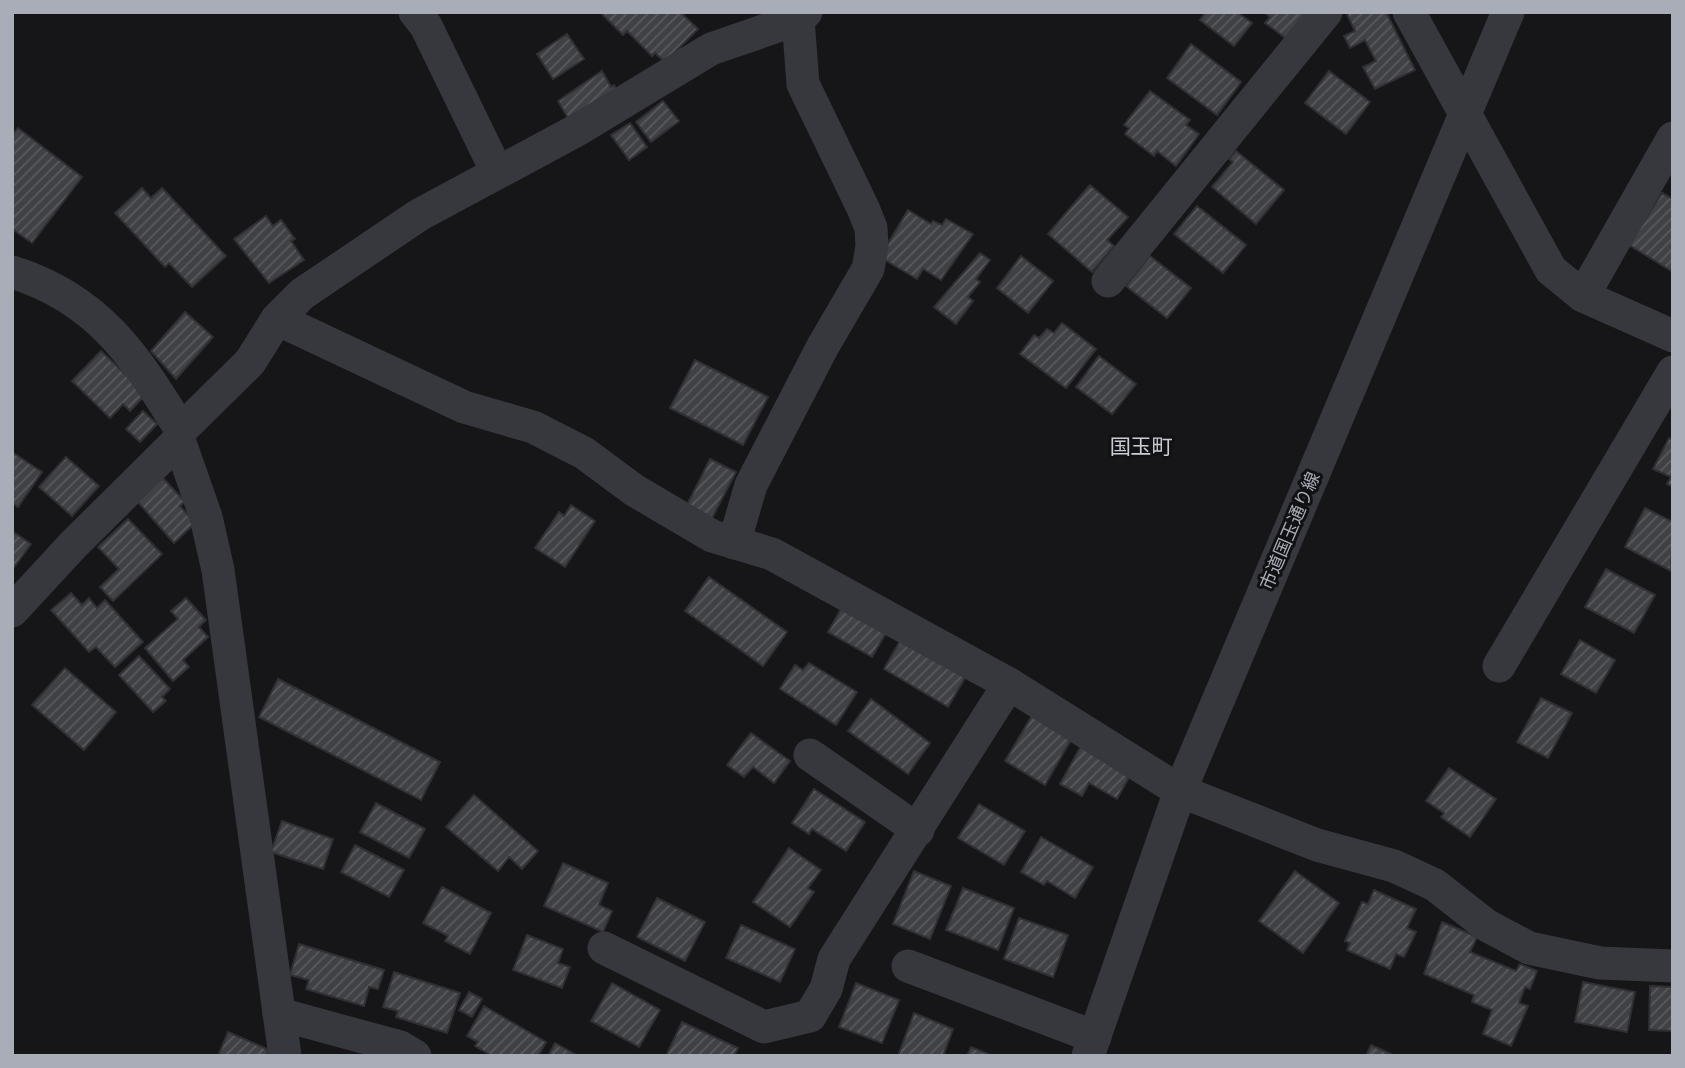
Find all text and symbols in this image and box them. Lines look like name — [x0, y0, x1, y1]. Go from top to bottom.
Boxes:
district label: 国玉町 — [1110, 435, 1173, 462]
street label: 市道国玉通り線 — [1256, 469, 1327, 594]

